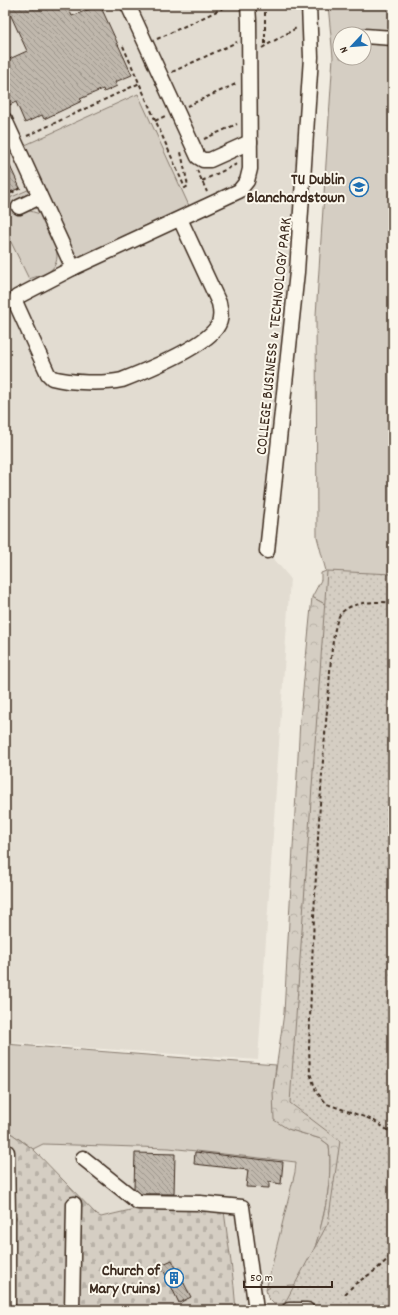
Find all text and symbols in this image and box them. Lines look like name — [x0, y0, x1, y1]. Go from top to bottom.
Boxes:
north arrow — [332, 26, 372, 66]
text: N — [336, 43, 353, 55]
place label: TU Dublin Blanchardstown — [247, 169, 345, 210]
school or university icon: TU Dublin Blanchardstown — [348, 176, 370, 198]
street label: COLLEGE BUSINESS & TECHNOLOGY PARK — [251, 216, 298, 456]
place label: Church of Mary (ruins) — [89, 1260, 161, 1301]
scale bar — [244, 1263, 332, 1289]
building icon: Church of Mary (ruins) — [163, 1267, 185, 1289]
text: 50 m — [250, 1270, 273, 1287]

